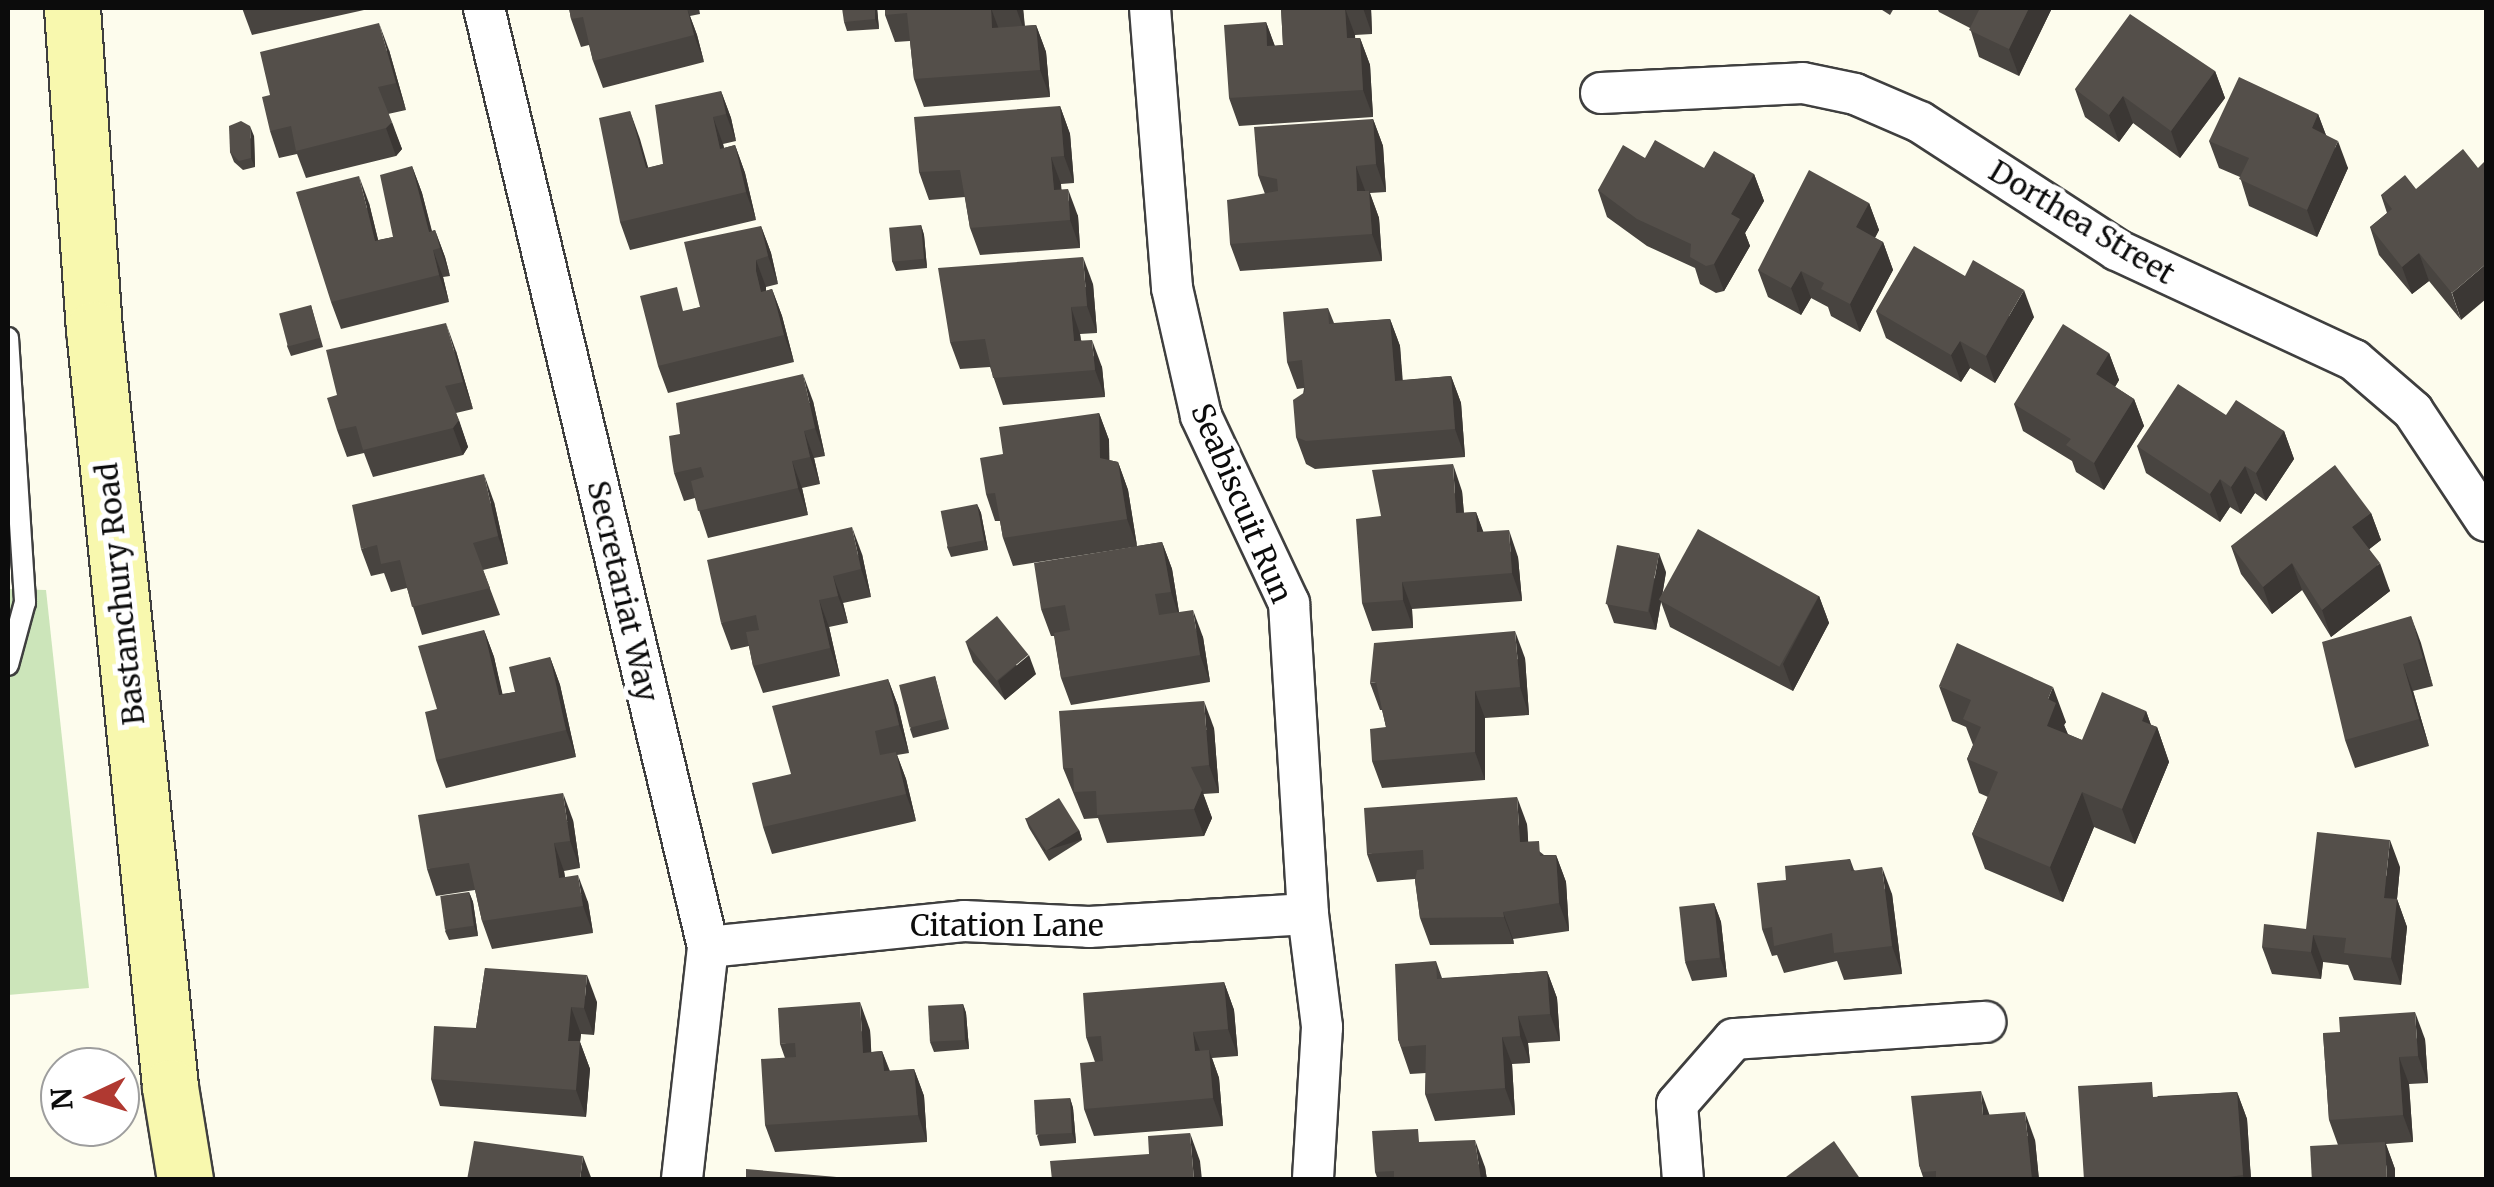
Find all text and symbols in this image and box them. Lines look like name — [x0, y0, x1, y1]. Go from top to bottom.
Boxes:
street label: Dorthea Street — [1983, 152, 2181, 292]
street label: Seabiscuit Run — [1184, 398, 1300, 608]
street label: Bastanchury Road — [88, 461, 152, 727]
street label: Secretariat Way — [580, 477, 666, 705]
street label: Citation Lane — [910, 907, 1104, 943]
north arrow — [40, 1047, 140, 1147]
text: N — [43, 1087, 81, 1111]

